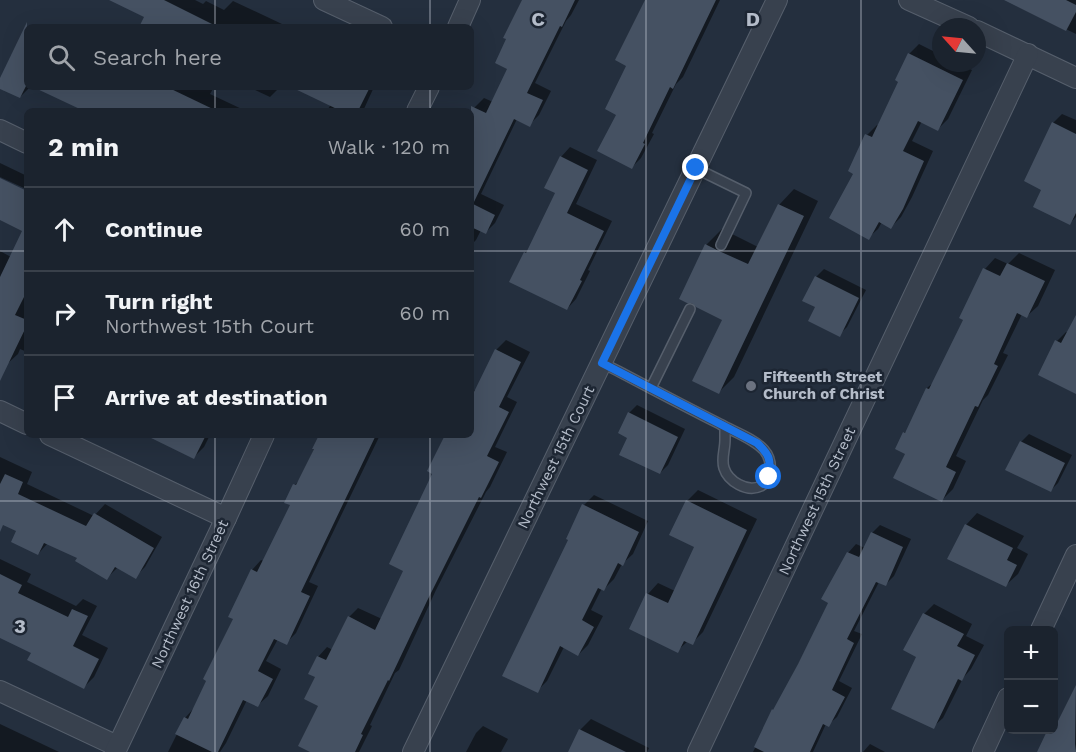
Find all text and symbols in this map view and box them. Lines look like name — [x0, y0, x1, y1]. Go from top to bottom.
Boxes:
text: C — [531, 7, 545, 31]
text: D — [746, 7, 760, 31]
north arrow — [932, 18, 986, 72]
search box — [24, 24, 474, 90]
icon: search — [45, 41, 78, 74]
text: Search here — [93, 45, 222, 70]
text: 2 min — [48, 132, 119, 162]
text: Walk · 120 m — [328, 135, 450, 159]
route end — [682, 154, 708, 180]
icon: ahead — [48, 213, 81, 246]
text: Continue — [105, 217, 203, 242]
text: 60 m — [400, 217, 450, 241]
text: Turn right — [105, 289, 212, 314]
icon: right — [48, 297, 81, 330]
text: 60 m — [400, 301, 450, 325]
text: Northwest 15th Court — [105, 314, 314, 338]
place label: Fifteenth Street Church of Christ — [763, 368, 885, 403]
marker: Fifteenth Street Church of Christ — [744, 379, 758, 393]
icon: arrive — [48, 381, 81, 414]
street label: Northwest 15th Court — [514, 382, 599, 531]
text: Arrive at destination — [105, 385, 328, 410]
street label: Northwest 15th Street — [775, 423, 860, 578]
route start — [755, 463, 781, 489]
street label: Northwest 16th Street — [148, 516, 233, 671]
text: 3 — [14, 614, 26, 638]
map controls — [1004, 626, 1058, 734]
button: + — [1004, 626, 1058, 680]
button: − — [1004, 680, 1058, 734]

